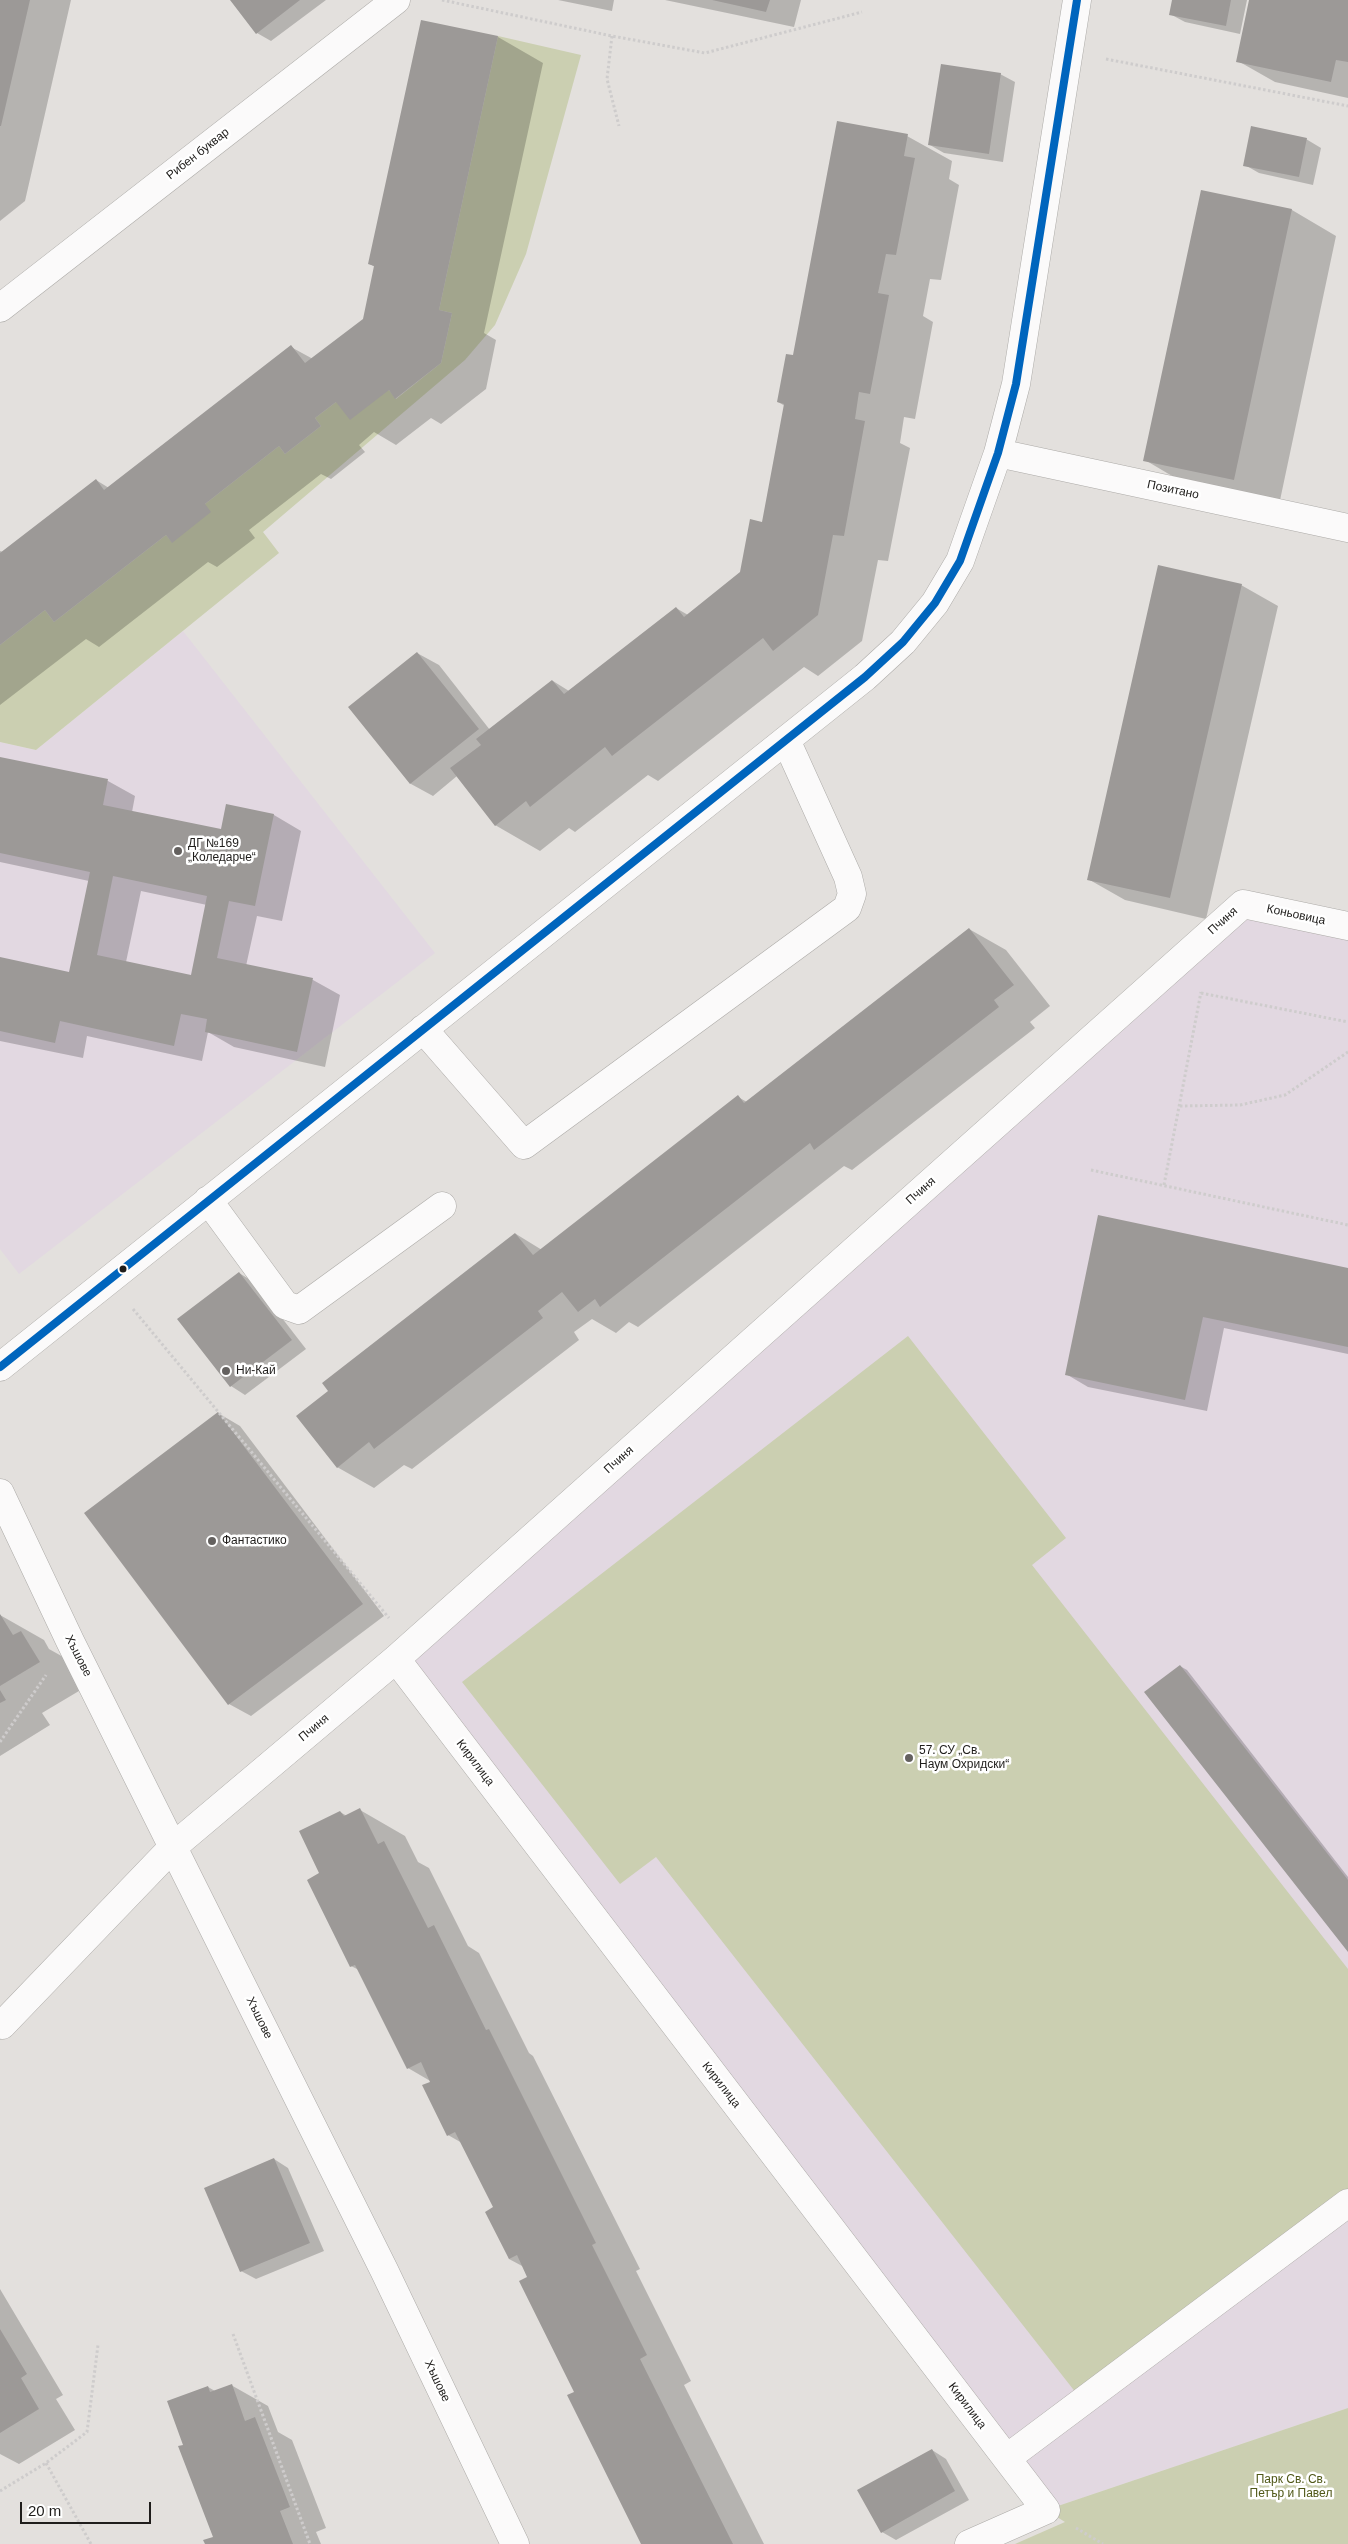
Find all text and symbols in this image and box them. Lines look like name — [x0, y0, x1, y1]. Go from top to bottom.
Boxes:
street label: Рибен буквар — [164, 125, 232, 183]
street label: Позитано — [1146, 477, 1200, 503]
place label: ДГ №169 „Коледарче“ — [188, 837, 256, 865]
marker: ДГ №169 „Коледарче“ — [172, 845, 184, 857]
street label: Коньовица — [1265, 902, 1327, 928]
street label: Пчиня — [1205, 904, 1241, 938]
street label: Пчиня — [903, 1174, 939, 1208]
unlabelled marker — [118, 1264, 128, 1274]
place label: Ни-Кай — [236, 1364, 276, 1378]
marker: Ни-Кай — [220, 1365, 232, 1377]
street label: Пчиня — [601, 1443, 637, 1477]
place label: Фантастико — [222, 1534, 287, 1548]
marker: Фантастико — [206, 1535, 218, 1547]
street label: Хъшове — [61, 1633, 95, 1679]
street label: Пчиня — [296, 1711, 332, 1745]
street label: Кирилица — [453, 1737, 497, 1789]
place label: 57. СУ „Св. Наум Охридски“ — [919, 1744, 1009, 1772]
marker: 57. СУ „Св. Наум Охридски“ — [903, 1752, 915, 1764]
street label: Хъшове — [243, 1995, 275, 2041]
street label: Кирилица — [699, 2059, 743, 2111]
street label: Хъшове — [421, 2358, 453, 2404]
street label: Кирилица — [945, 2380, 989, 2432]
park label: Парк Св. Св. Петър и Павел — [1250, 2473, 1332, 2501]
scale bar — [22, 2492, 154, 2524]
text: 20 m — [28, 2502, 61, 2519]

